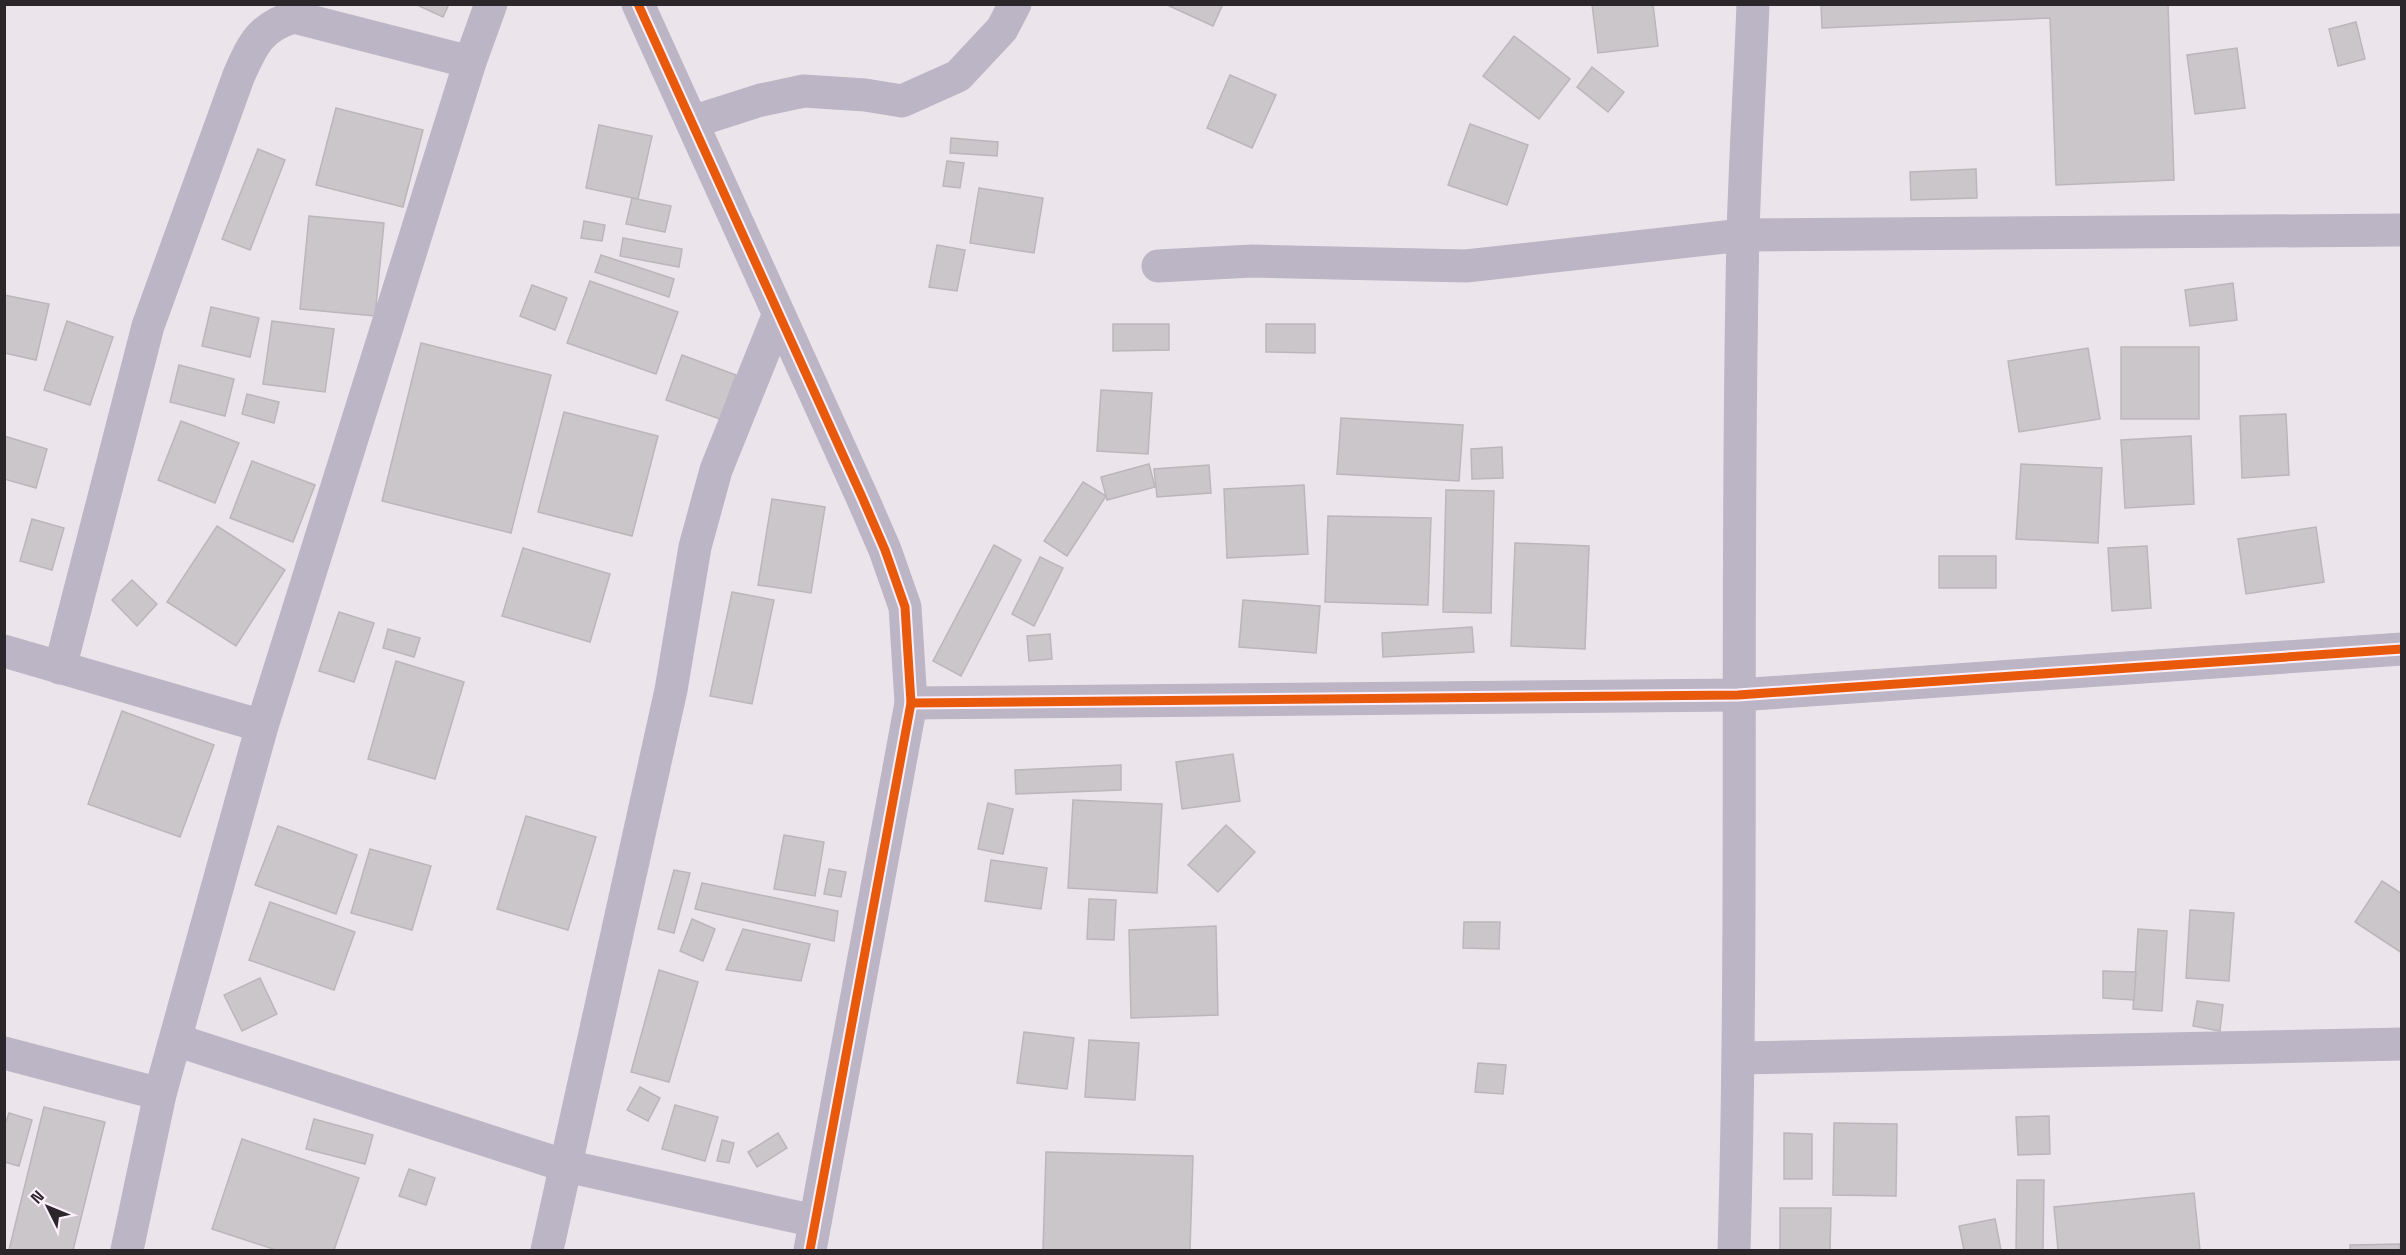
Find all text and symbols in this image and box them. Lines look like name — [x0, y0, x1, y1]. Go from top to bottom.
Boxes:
north arrow — [18, 1177, 78, 1237]
text: N — [26, 1186, 49, 1208]

